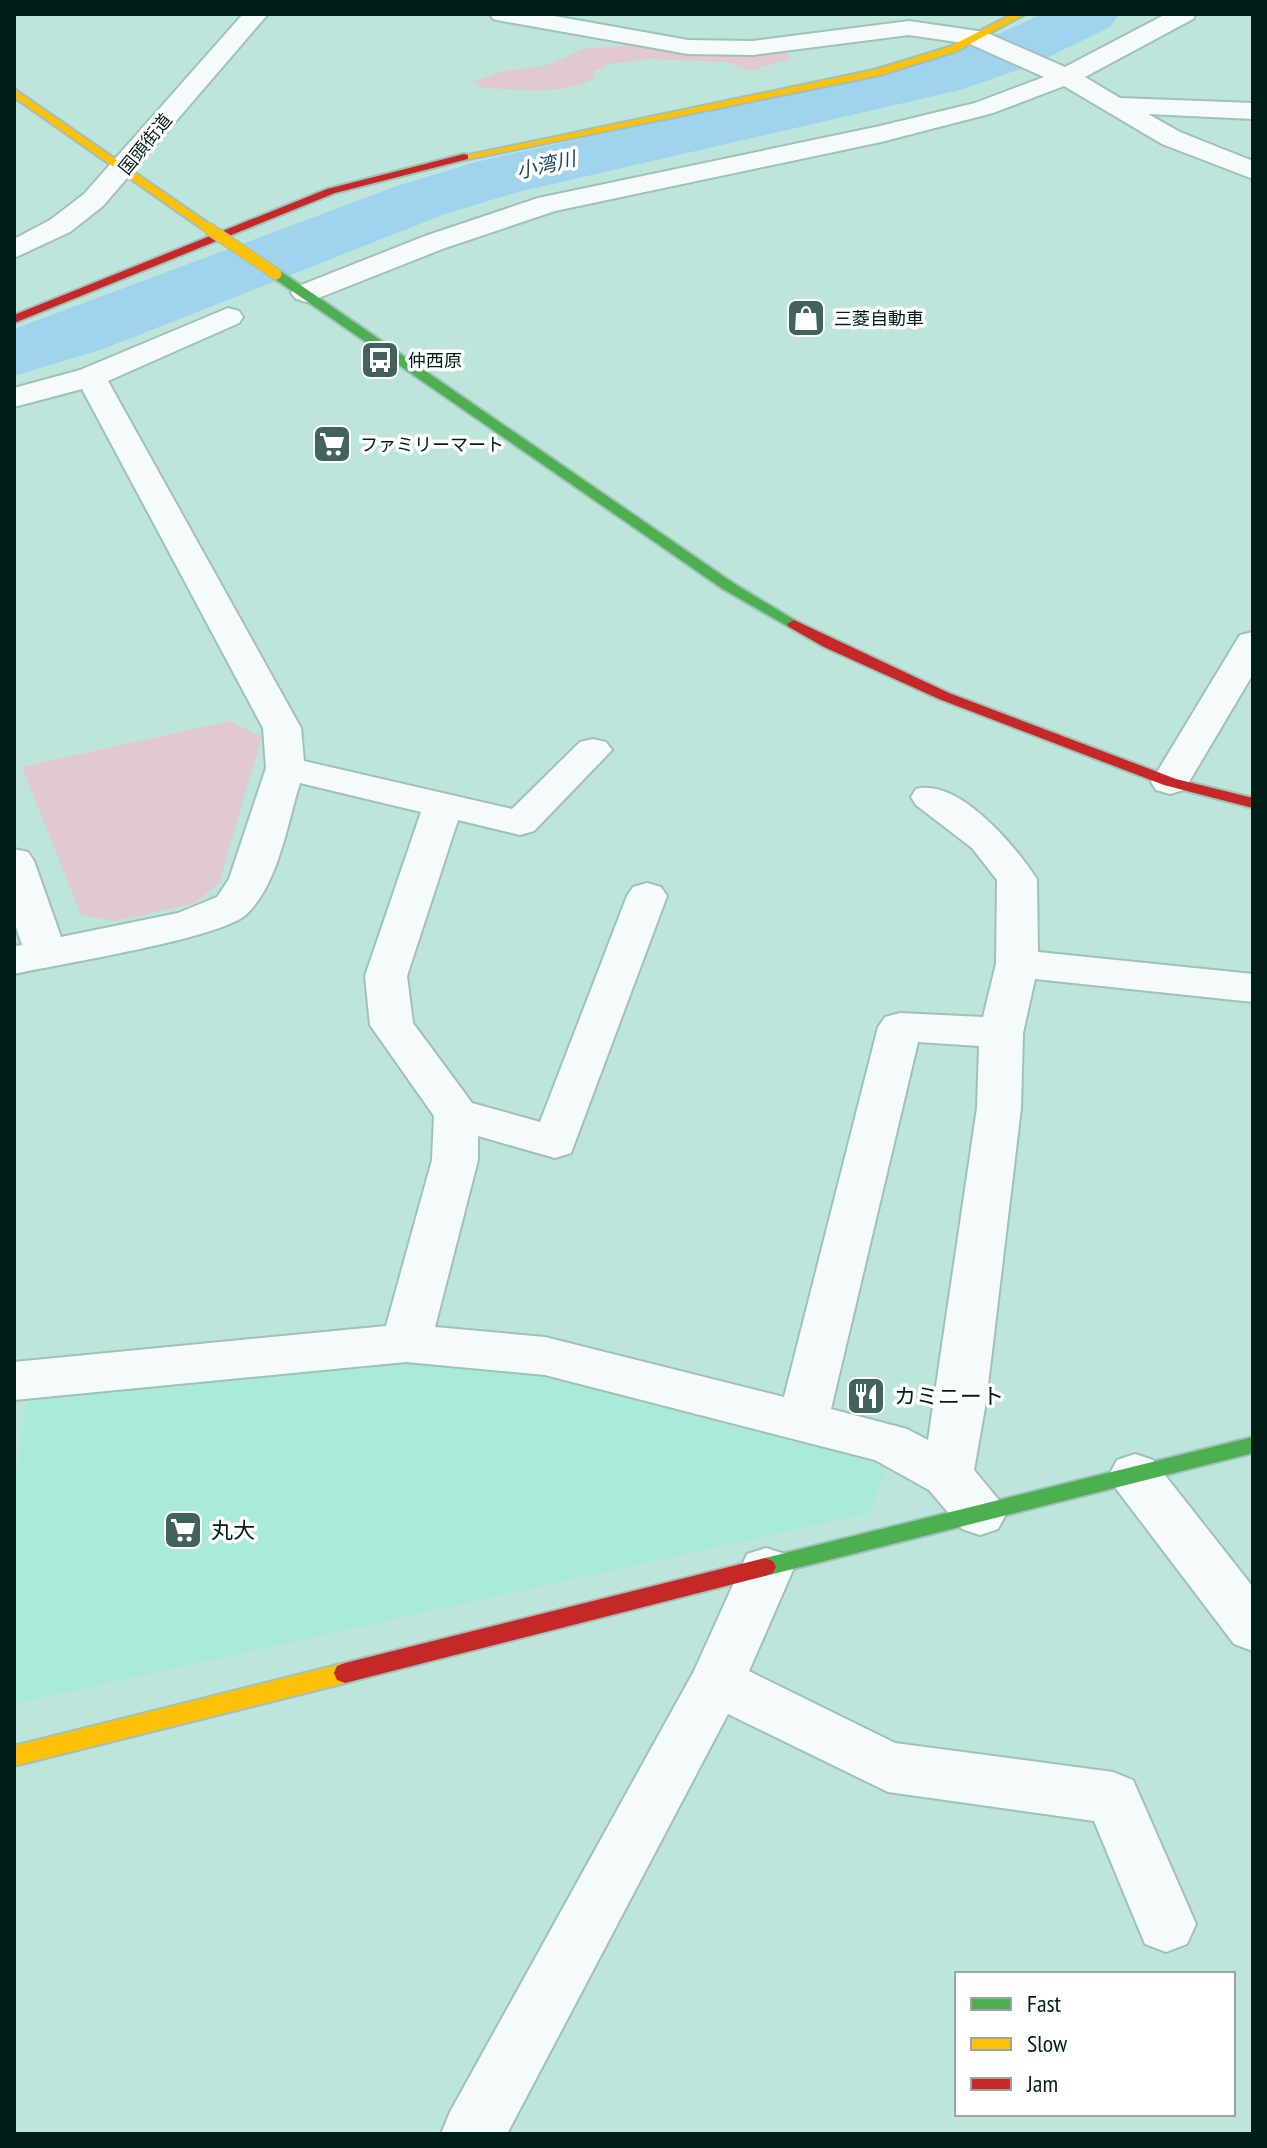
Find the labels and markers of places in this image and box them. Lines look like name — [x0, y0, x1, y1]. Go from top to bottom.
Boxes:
shop icon: 三菱自動車 — [785, 297, 827, 339]
place label: 三菱自動車 — [834, 307, 924, 330]
bus stop icon: 仲西原 — [359, 339, 401, 381]
place label: 仲西原 — [408, 349, 462, 372]
supermarket icon: ファミリーマート — [311, 423, 353, 465]
place label: ファミリーマート — [360, 433, 504, 456]
restaurant icon: カミニート — [845, 1375, 887, 1417]
place label: カミニート — [894, 1382, 1004, 1410]
supermarket icon: 丸大 — [162, 1509, 204, 1551]
place label: 丸大 — [211, 1516, 255, 1544]

